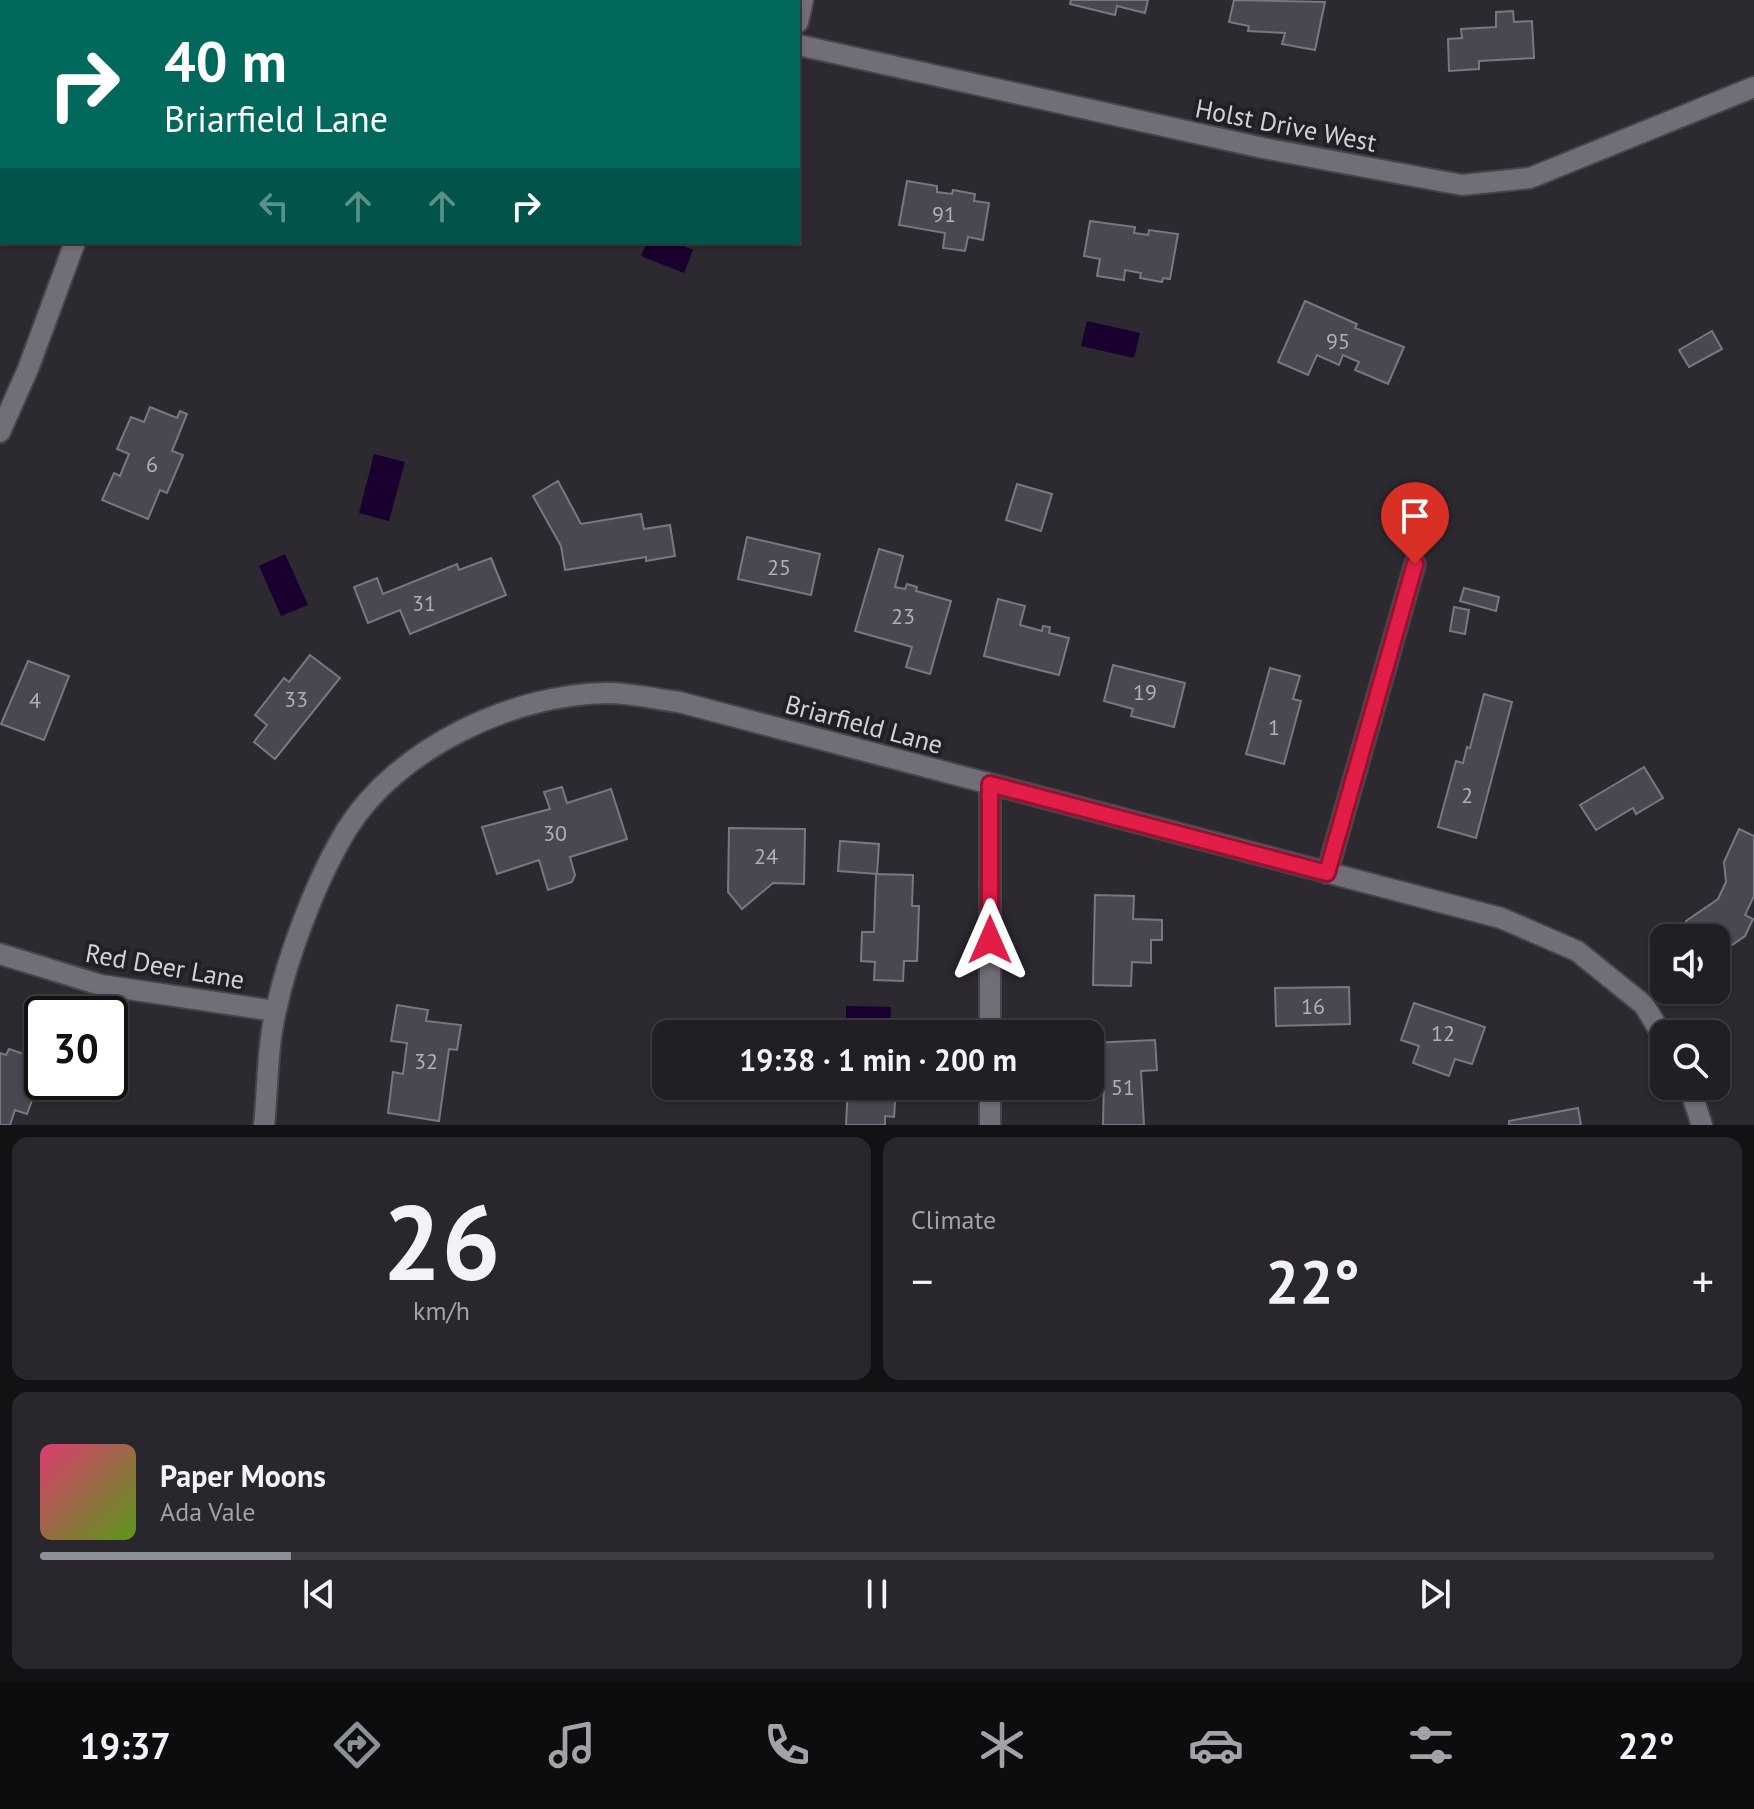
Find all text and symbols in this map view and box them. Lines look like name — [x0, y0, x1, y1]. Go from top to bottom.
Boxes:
text: 40 m — [164, 25, 287, 97]
icon: right — [32, 32, 136, 136]
street label: Holst Drive West — [1193, 91, 1380, 159]
text: Briarfield Lane — [164, 95, 388, 142]
icon: left — [252, 184, 296, 228]
icon: ahead — [336, 184, 380, 228]
icon: ahead — [420, 184, 464, 228]
icon: right — [504, 184, 548, 228]
house number: 91 — [932, 200, 956, 228]
house number: 95 — [1326, 327, 1350, 355]
house number: 6 — [146, 450, 158, 478]
pin — [1381, 482, 1449, 564]
icon: arrive — [1393, 494, 1437, 538]
house number: 25 — [767, 553, 791, 581]
house number: 31 — [412, 589, 436, 617]
house number: 23 — [891, 602, 915, 630]
house number: 19 — [1133, 678, 1157, 706]
house number: 33 — [284, 685, 308, 713]
house number: 4 — [29, 686, 41, 714]
street label: Briarfield Lane — [782, 687, 946, 761]
house number: 1 — [1268, 713, 1280, 741]
house number: 2 — [1461, 781, 1473, 809]
house number: 30 — [543, 819, 567, 847]
house number: 24 — [754, 842, 778, 870]
position arrow — [948, 898, 1032, 982]
map controls — [1650, 924, 1730, 1100]
button: sound — [1650, 924, 1730, 1004]
street label: Red Deer Lane — [83, 936, 247, 996]
house number: 16 — [1301, 992, 1325, 1020]
speed limit sign: 30 — [24, 996, 128, 1100]
house number: 12 — [1431, 1019, 1455, 1047]
button: search — [1650, 1020, 1730, 1100]
text: 19:38 · 1 min · 200 m — [739, 1040, 1017, 1079]
house number: 32 — [414, 1047, 438, 1075]
house number: 51 — [1111, 1073, 1135, 1101]
text: 26 — [383, 1174, 500, 1309]
text: Climate — [911, 1203, 996, 1236]
text: 22° — [1265, 1242, 1360, 1320]
text: − — [911, 1252, 933, 1309]
text: + — [1692, 1252, 1714, 1309]
text: km/h — [413, 1294, 470, 1327]
text: Paper Moons — [160, 1456, 326, 1495]
text: Ada Vale — [160, 1495, 255, 1528]
icon: previous — [297, 1572, 341, 1616]
icon: pause — [855, 1572, 899, 1616]
icon: next — [1413, 1572, 1457, 1616]
icon: directions — [329, 1717, 385, 1773]
icon: music — [544, 1717, 600, 1773]
icon: phone — [759, 1717, 815, 1773]
icon: climate — [974, 1717, 1030, 1773]
icon: car — [1188, 1717, 1244, 1773]
icon: filters — [1403, 1717, 1459, 1773]
text: 19:37 — [79, 1722, 171, 1769]
text: 22° — [1618, 1722, 1675, 1769]

